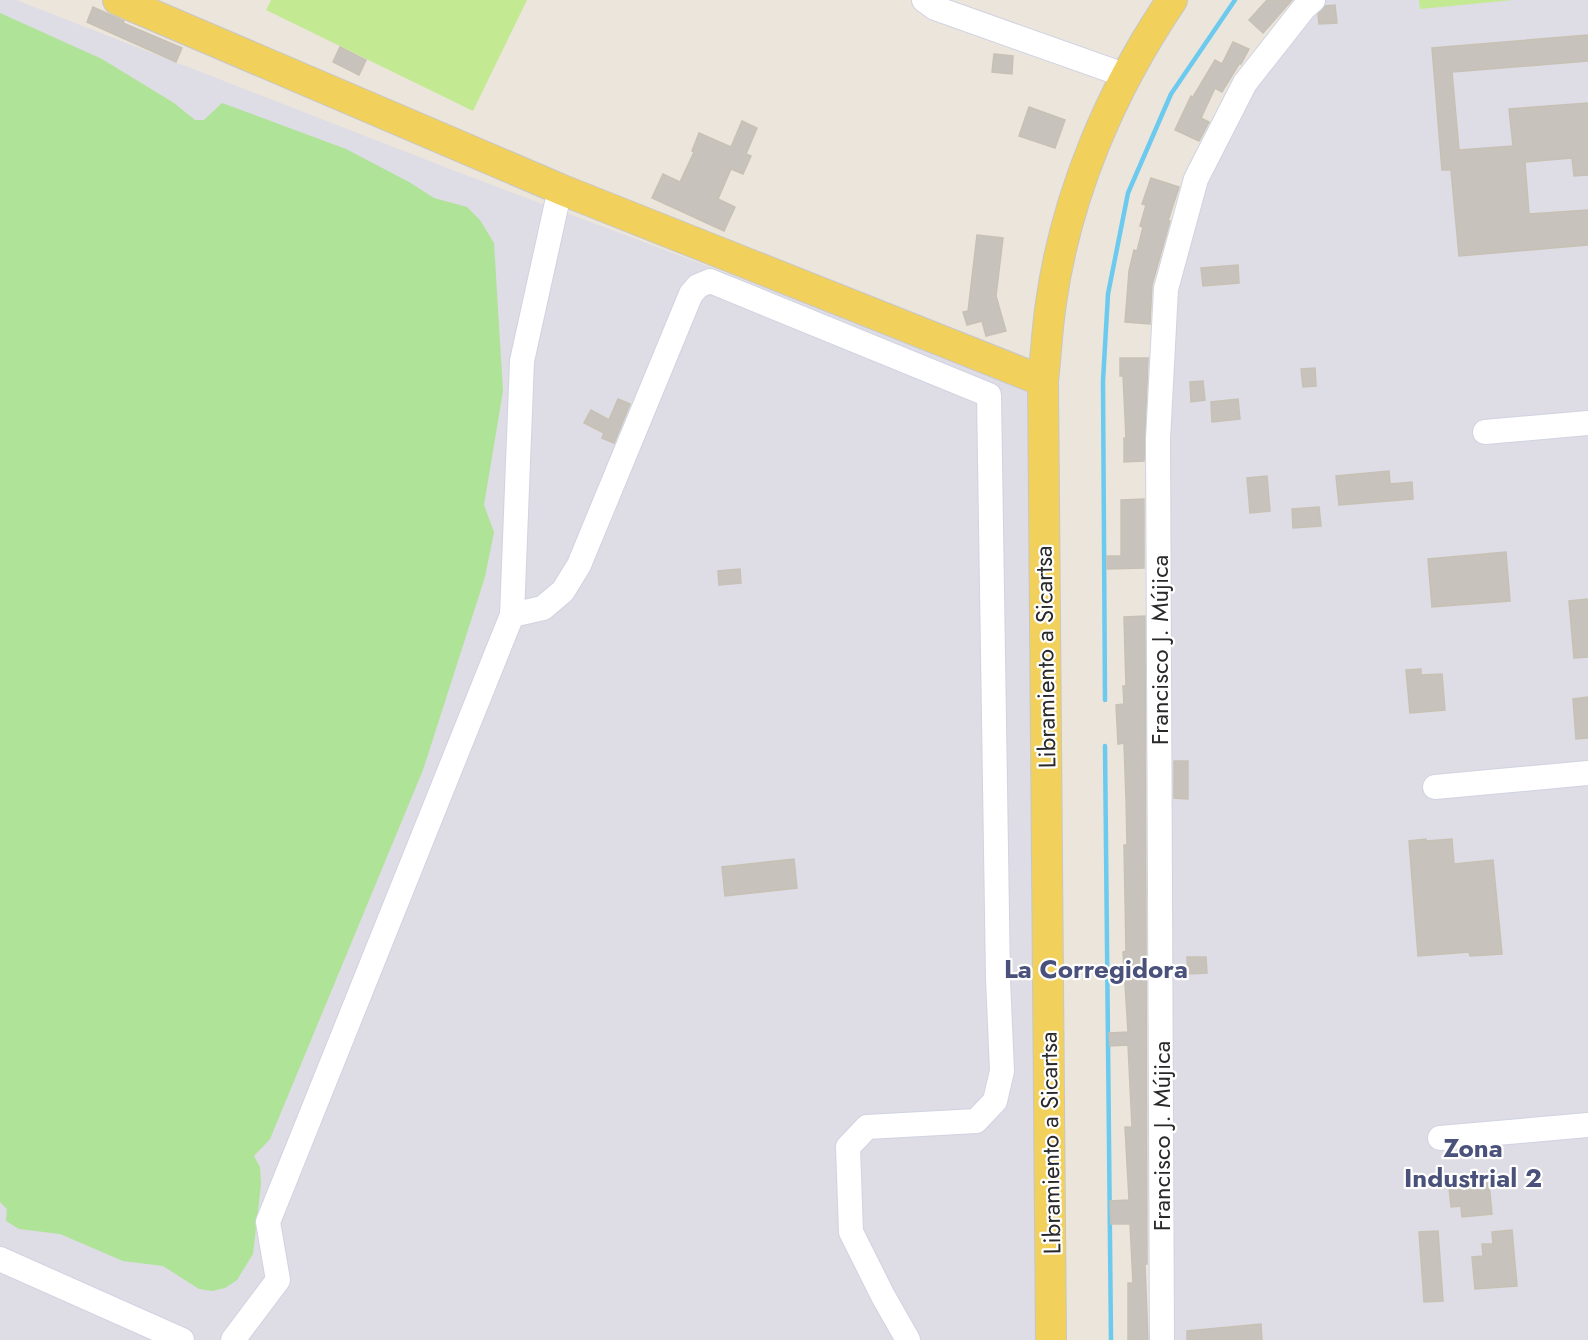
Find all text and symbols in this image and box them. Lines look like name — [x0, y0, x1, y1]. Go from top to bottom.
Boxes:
street label: Libramiento a Sicartsa — [1026, 545, 1064, 769]
street label: Francisco J. Mújica — [1142, 555, 1177, 745]
district label: La Corregidora — [1004, 950, 1188, 988]
street label: Libramiento a Sicartsa — [1031, 1031, 1069, 1255]
street label: Francisco J. Mújica — [1144, 1041, 1179, 1231]
district label: Zona Industrial 2 — [1404, 1129, 1542, 1197]

